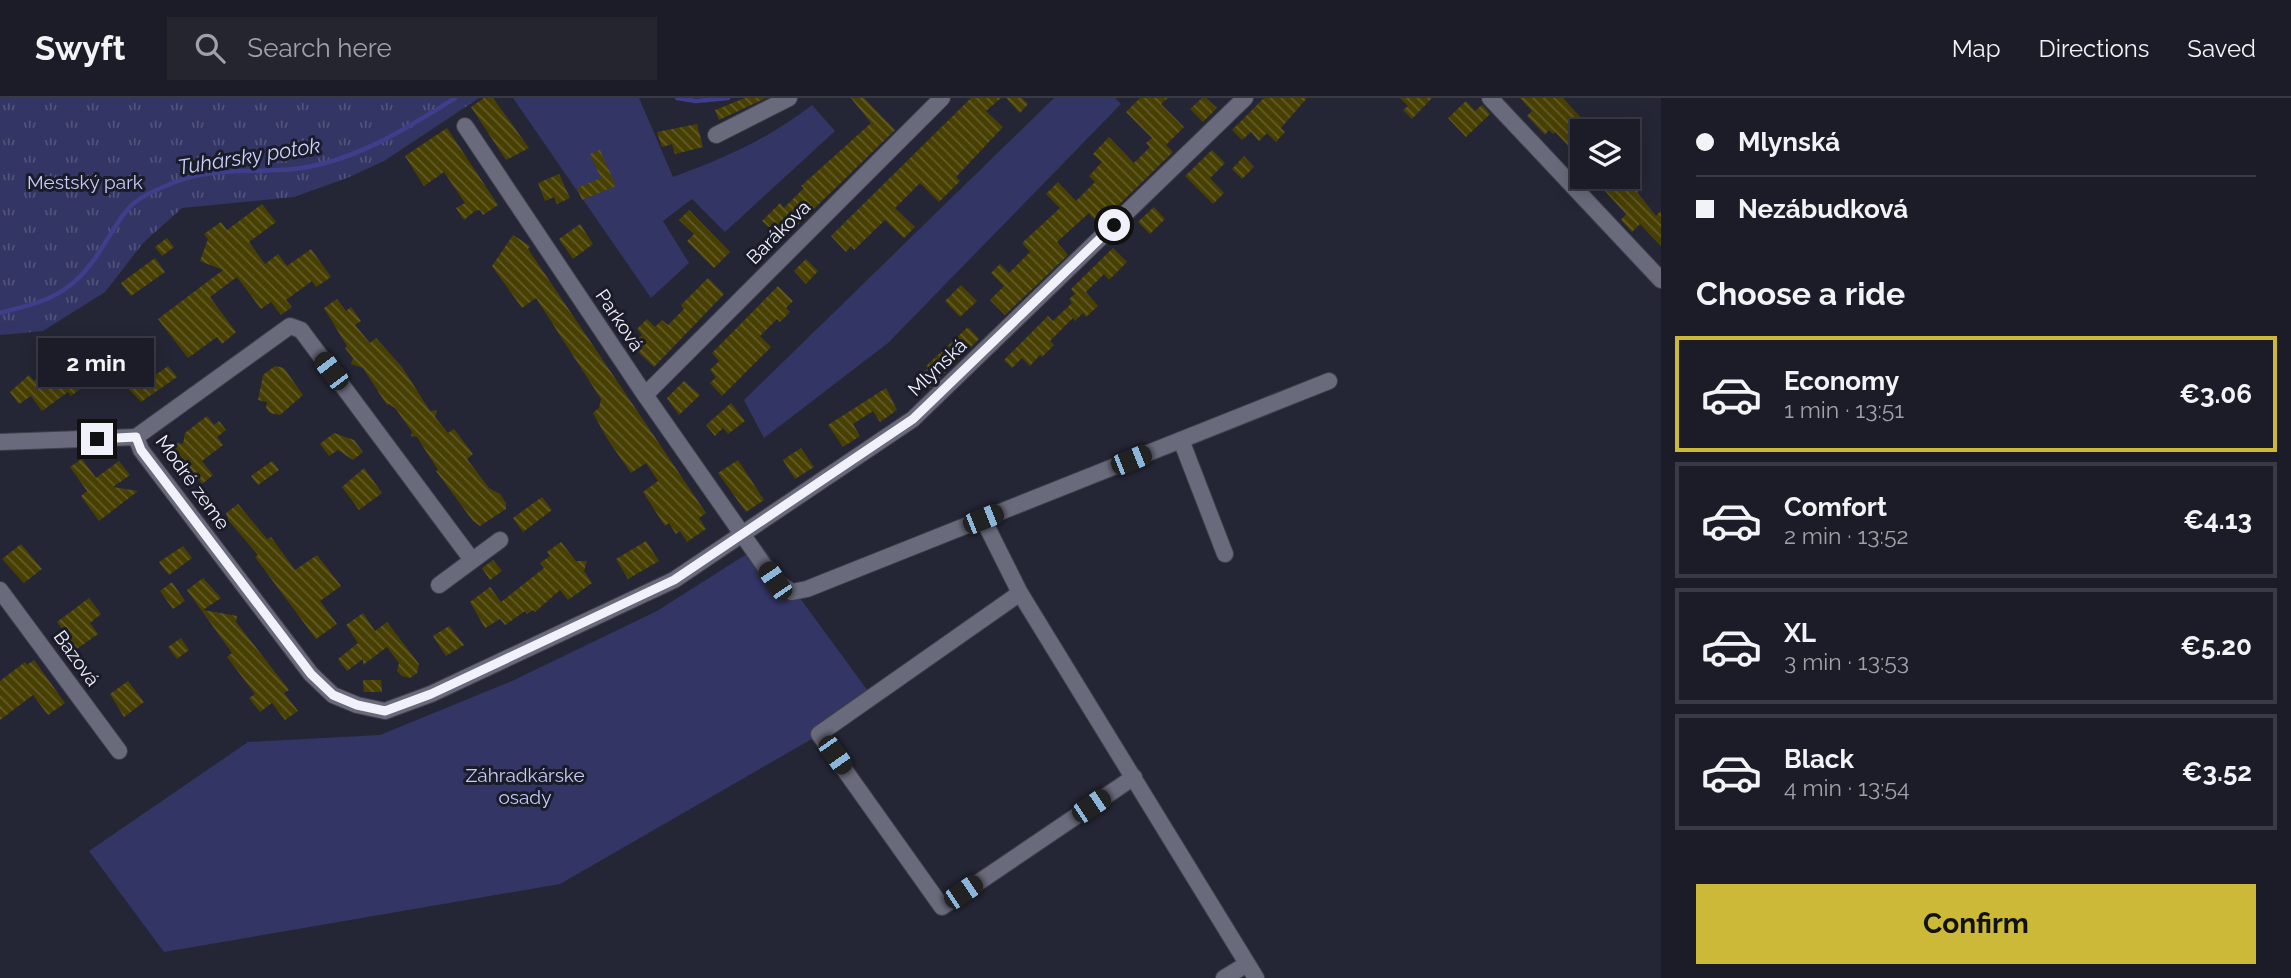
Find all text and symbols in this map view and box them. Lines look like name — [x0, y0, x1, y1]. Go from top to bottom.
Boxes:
search box — [167, 17, 657, 80]
text: Swyft — [35, 29, 125, 68]
icon: search — [191, 29, 229, 67]
text: Search here — [247, 33, 392, 63]
text: Map — [1952, 34, 2001, 63]
text: Directions — [2039, 34, 2149, 63]
text: Saved — [2187, 34, 2256, 63]
map controls — [1570, 119, 1640, 189]
button: layers — [1570, 119, 1640, 189]
text: Mlynská — [1738, 127, 1840, 157]
water label: Tuhársky potok — [176, 132, 322, 180]
park label: Mestský park — [27, 171, 143, 193]
text: Nezábudková — [1738, 194, 1908, 224]
street label: Barákova — [742, 196, 814, 268]
route start — [1098, 209, 1130, 241]
text: Choose a ride — [1696, 275, 1905, 312]
street label: Parková — [591, 285, 649, 355]
street label: Mlynská — [903, 334, 971, 400]
callout: 2 min — [39, 338, 155, 386]
car — [310, 348, 353, 394]
text: 2 min — [66, 349, 126, 376]
icon: car — [1700, 363, 1763, 426]
text: Economy — [1784, 366, 1899, 396]
text: €3.06 — [2179, 379, 2252, 409]
text: 1 min · 13:51 — [1784, 396, 1904, 423]
route end — [81, 423, 113, 455]
street label: Modré zeme — [152, 431, 234, 533]
car — [1108, 442, 1155, 478]
icon: car — [1700, 489, 1763, 552]
text: Comfort — [1784, 492, 1887, 522]
car — [960, 501, 1007, 537]
text: €4.13 — [2183, 505, 2252, 535]
text: 2 min · 13:52 — [1784, 522, 1908, 549]
car — [755, 558, 796, 604]
icon: car — [1700, 615, 1763, 678]
text: XL — [1784, 618, 1816, 648]
street label: Bazová — [49, 626, 105, 690]
text: €5.20 — [2180, 631, 2252, 661]
text: 3 min · 13:53 — [1784, 648, 1909, 675]
car — [815, 732, 856, 778]
icon: car — [1700, 741, 1763, 804]
text: Black — [1784, 744, 1854, 774]
text: €3.52 — [2182, 757, 2252, 787]
park label: Záhradkárske osady — [465, 764, 585, 808]
text: 4 min · 13:54 — [1784, 774, 1910, 801]
car — [1068, 786, 1115, 826]
car — [940, 872, 987, 912]
button: Confirm — [1696, 884, 2256, 964]

